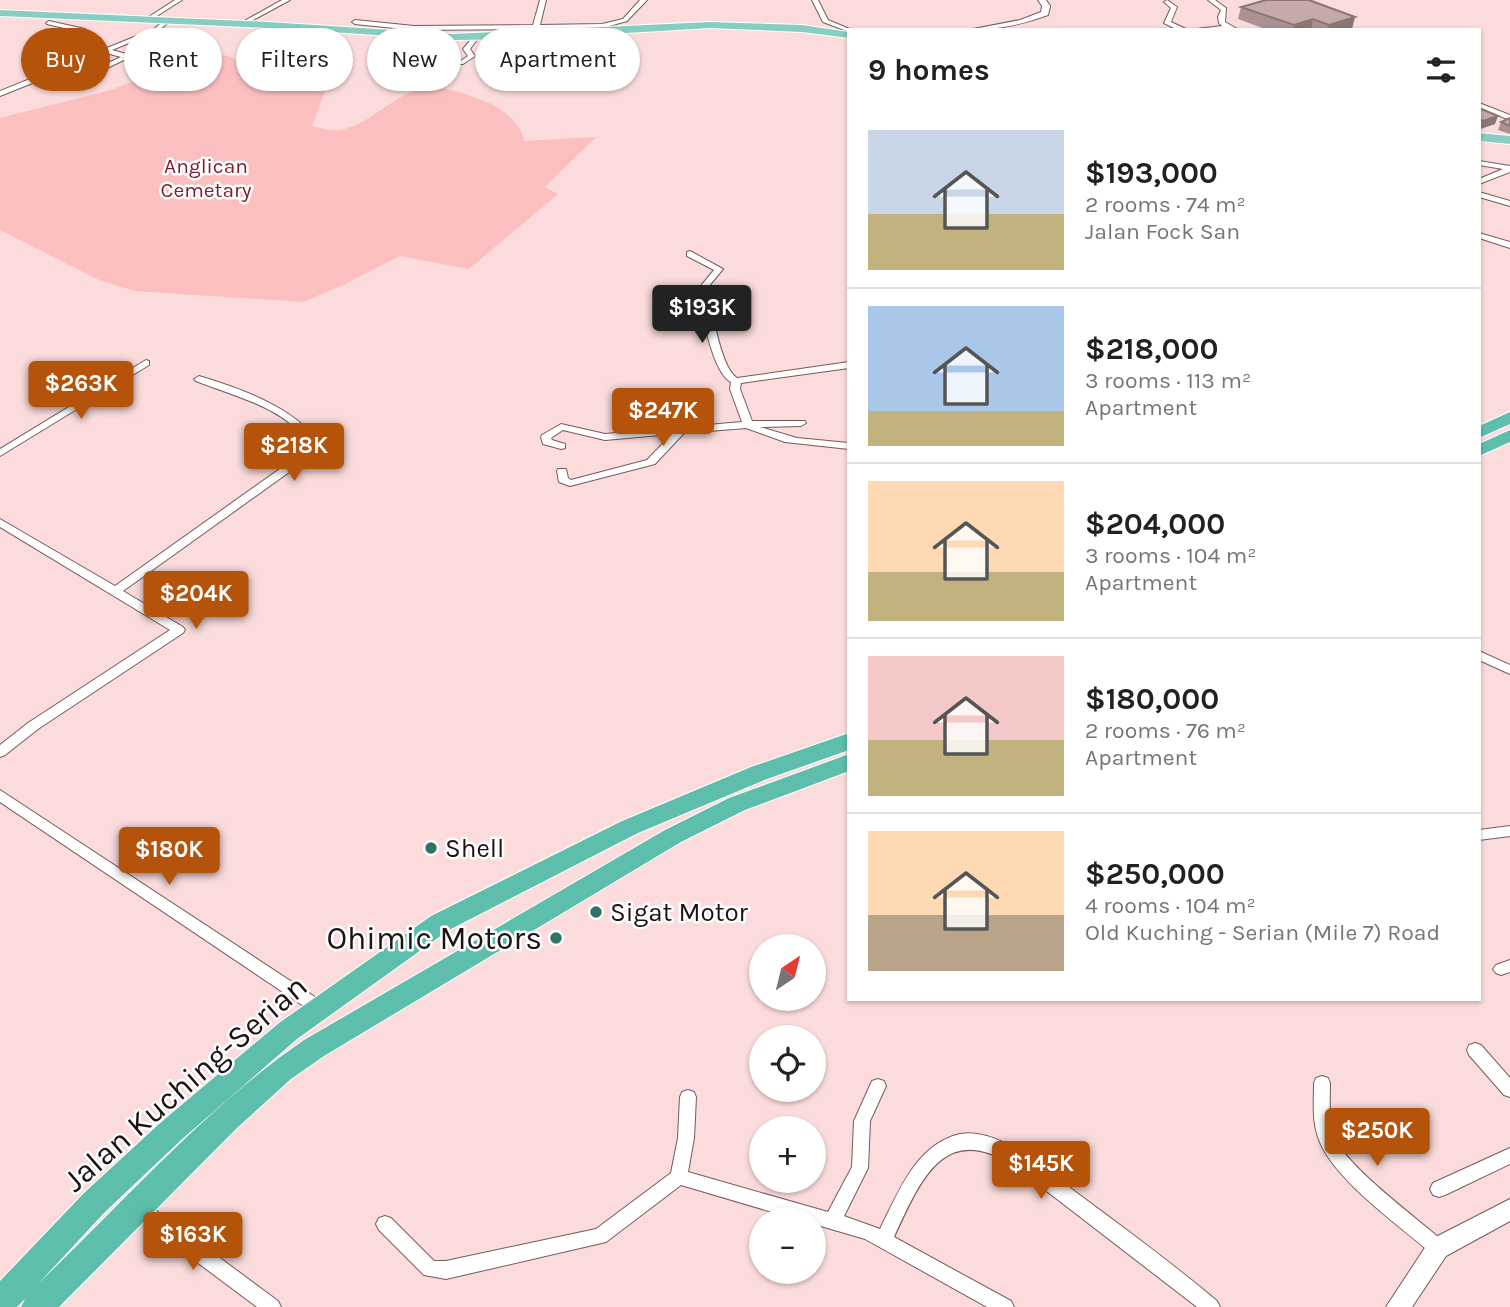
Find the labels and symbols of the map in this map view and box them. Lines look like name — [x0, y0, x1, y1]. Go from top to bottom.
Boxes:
park label: Anglican Cemetary — [161, 154, 252, 202]
pin: $193K — [653, 286, 751, 345]
pin: $263K — [32, 362, 130, 421]
pin: $247K — [614, 388, 712, 448]
pin: $218K — [245, 424, 343, 483]
pin: $204K — [147, 572, 245, 631]
pin: $180K — [120, 828, 218, 887]
place label: Shell — [445, 833, 504, 864]
marker: Shell — [423, 840, 439, 856]
place label: Sigat Motor — [610, 897, 749, 928]
marker: Sigat Motor — [588, 904, 604, 920]
place label: Ohimic Motors — [326, 920, 542, 957]
marker: Ohimic Motors — [548, 930, 564, 946]
north arrow — [749, 934, 826, 1012]
street label: Jalan Kuching-Serian — [56, 968, 315, 1199]
pin: $250K — [1328, 1108, 1426, 1168]
pin: $145K — [992, 1142, 1090, 1201]
pin: $163K — [144, 1212, 242, 1272]

